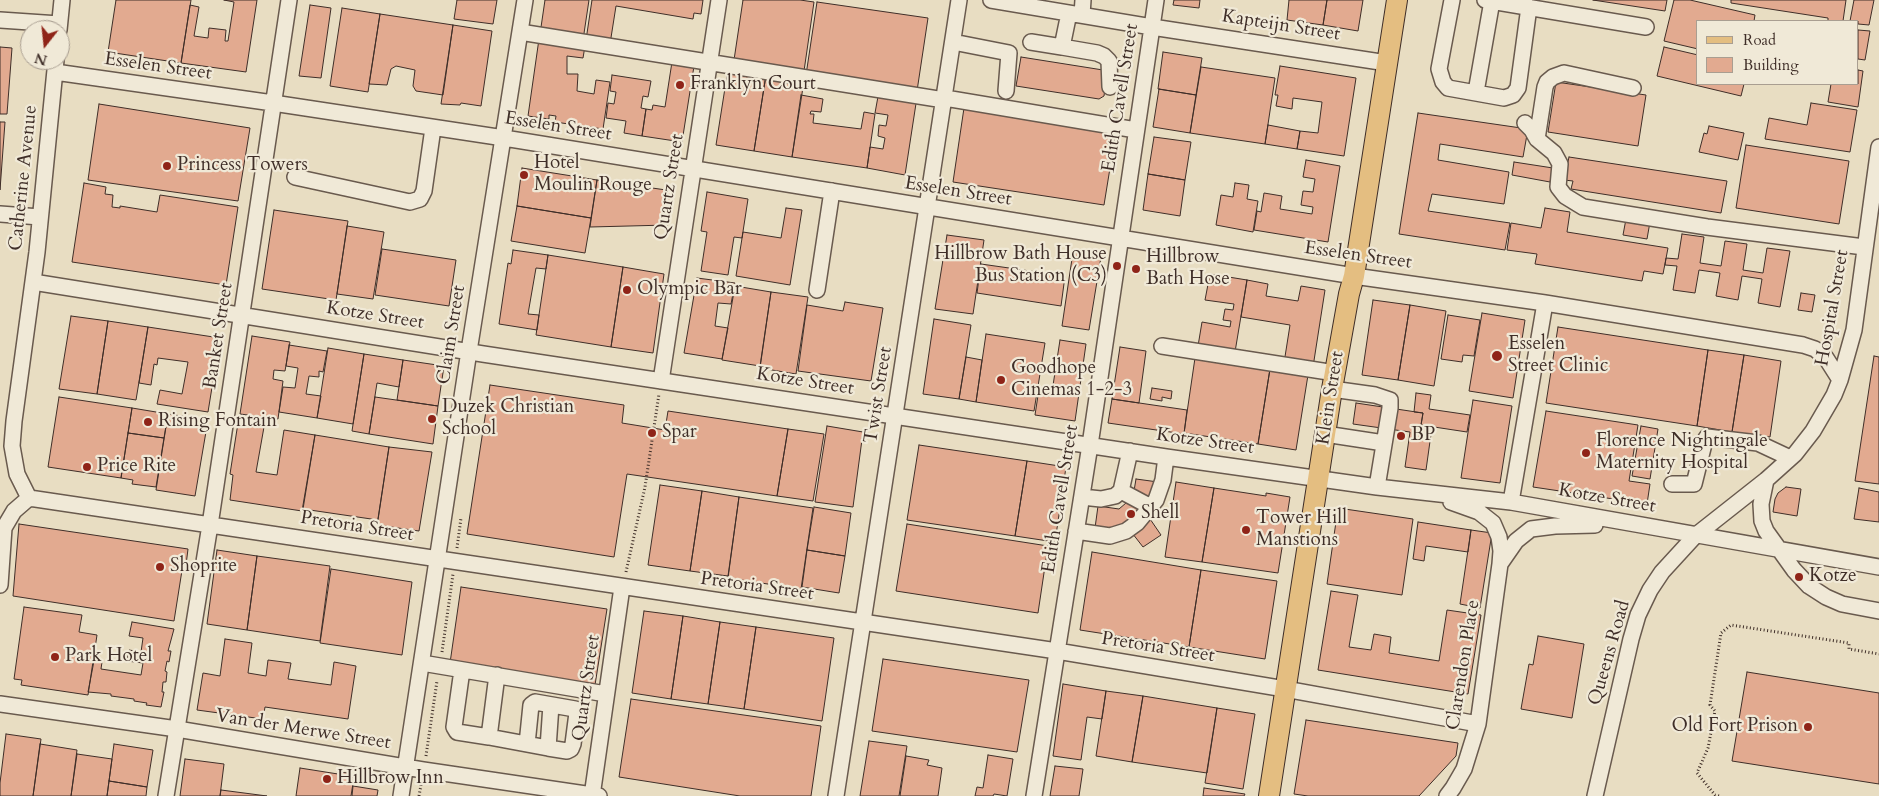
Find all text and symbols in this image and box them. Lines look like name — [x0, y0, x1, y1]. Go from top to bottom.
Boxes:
street label: Kapteijn Street — [1220, 5, 1342, 47]
north arrow — [20, 20, 70, 70]
legend — [1696, 20, 1859, 85]
street label: Edith Cavell Street — [1098, 22, 1144, 174]
text: Road — [1743, 30, 1776, 50]
text: N — [33, 48, 49, 70]
street label: Esselen Street — [103, 48, 213, 86]
text: Building — [1743, 55, 1799, 75]
place label: Franklyn Court — [690, 74, 816, 96]
marker: Franklyn Court — [674, 79, 686, 91]
street label: Catherine Avenue — [5, 104, 43, 252]
street label: Esselen Street — [503, 107, 613, 147]
street label: Quartz Street — [650, 132, 690, 242]
place label: Hotel Moulin Rouge — [534, 153, 652, 197]
place label: Princess Towers — [177, 155, 308, 177]
marker: Princess Towers — [161, 160, 173, 172]
marker: Hotel Moulin Rouge — [518, 169, 530, 181]
street label: Esselen Street — [903, 172, 1013, 212]
street label: Esselen Street — [1303, 237, 1413, 275]
place label: Hillbrow Bath House Bus Station (C3) — [934, 244, 1107, 288]
place label: Hillbrow Bath Hose — [1146, 247, 1230, 291]
street label: Hospital Street — [1812, 248, 1854, 368]
marker: Hillbrow Bath House Bus Station (C3) — [1111, 260, 1123, 272]
marker: Hillbrow Bath Hose — [1130, 263, 1142, 275]
place label: Olympic Bar — [637, 279, 742, 301]
street label: Banket Street — [199, 281, 239, 391]
street label: Claim Street — [433, 284, 471, 386]
marker: Olympic Bar — [621, 284, 633, 296]
street label: Kotze Street — [325, 297, 425, 335]
place label: Esselen Street Clinic — [1508, 334, 1608, 378]
street label: Twist Street — [860, 345, 898, 445]
marker: Esselen Street Clinic — [1490, 349, 1504, 363]
street label: Klein Street — [1312, 350, 1350, 446]
place label: Goodhope Cinemas 1-2-3 — [1011, 358, 1132, 402]
street label: Kotze Street — [755, 363, 855, 401]
marker: Goodhope Cinemas 1-2-3 — [995, 374, 1007, 386]
place label: Duzek Christian School — [442, 397, 574, 441]
place label: Rising Fontain — [158, 411, 277, 433]
marker: Duzek Christian School — [426, 413, 438, 425]
marker: Rising Fontain — [142, 416, 154, 428]
place label: Spar — [662, 422, 697, 444]
street label: Edith Cavell Street — [1038, 423, 1084, 575]
street label: Kotze Street — [1155, 424, 1255, 460]
place label: BP — [1411, 425, 1435, 447]
marker: Spar — [646, 427, 658, 439]
marker: BP — [1395, 430, 1407, 442]
place label: Florence Nightingale Maternity Hospital — [1596, 431, 1768, 475]
marker: Florence Nightingale Maternity Hospital — [1580, 447, 1592, 459]
place label: Price Rite — [97, 456, 176, 478]
marker: Price Rite — [81, 461, 93, 473]
street label: Kotze Street — [1557, 479, 1657, 519]
place label: Shell — [1141, 503, 1179, 525]
street label: Pretoria Street — [299, 507, 415, 547]
marker: Shell — [1125, 508, 1137, 520]
place label: Tower Hill Manstions — [1256, 508, 1347, 552]
marker: Tower Hill Manstions — [1240, 524, 1252, 536]
place label: Shoprite — [170, 556, 237, 578]
marker: Shoprite — [154, 561, 166, 573]
place label: Kotze — [1809, 566, 1857, 588]
street label: Pretoria Street — [699, 568, 815, 606]
marker: Kotze — [1793, 571, 1805, 583]
street label: Clarendon Place — [1442, 598, 1486, 732]
street label: Queens Road — [1584, 598, 1636, 708]
street label: Pretoria Street — [1100, 628, 1216, 668]
street label: Quartz Street — [568, 633, 606, 743]
place label: Park Hotel — [65, 646, 152, 668]
marker: Park Hotel — [49, 651, 61, 663]
street label: Van der Merwe Street — [214, 705, 392, 755]
place label: Old Fort Prison — [1671, 716, 1798, 738]
marker: Old Fort Prison — [1802, 721, 1814, 733]
place label: Hillbrow Inn — [337, 768, 444, 790]
marker: Hillbrow Inn — [321, 773, 333, 785]

